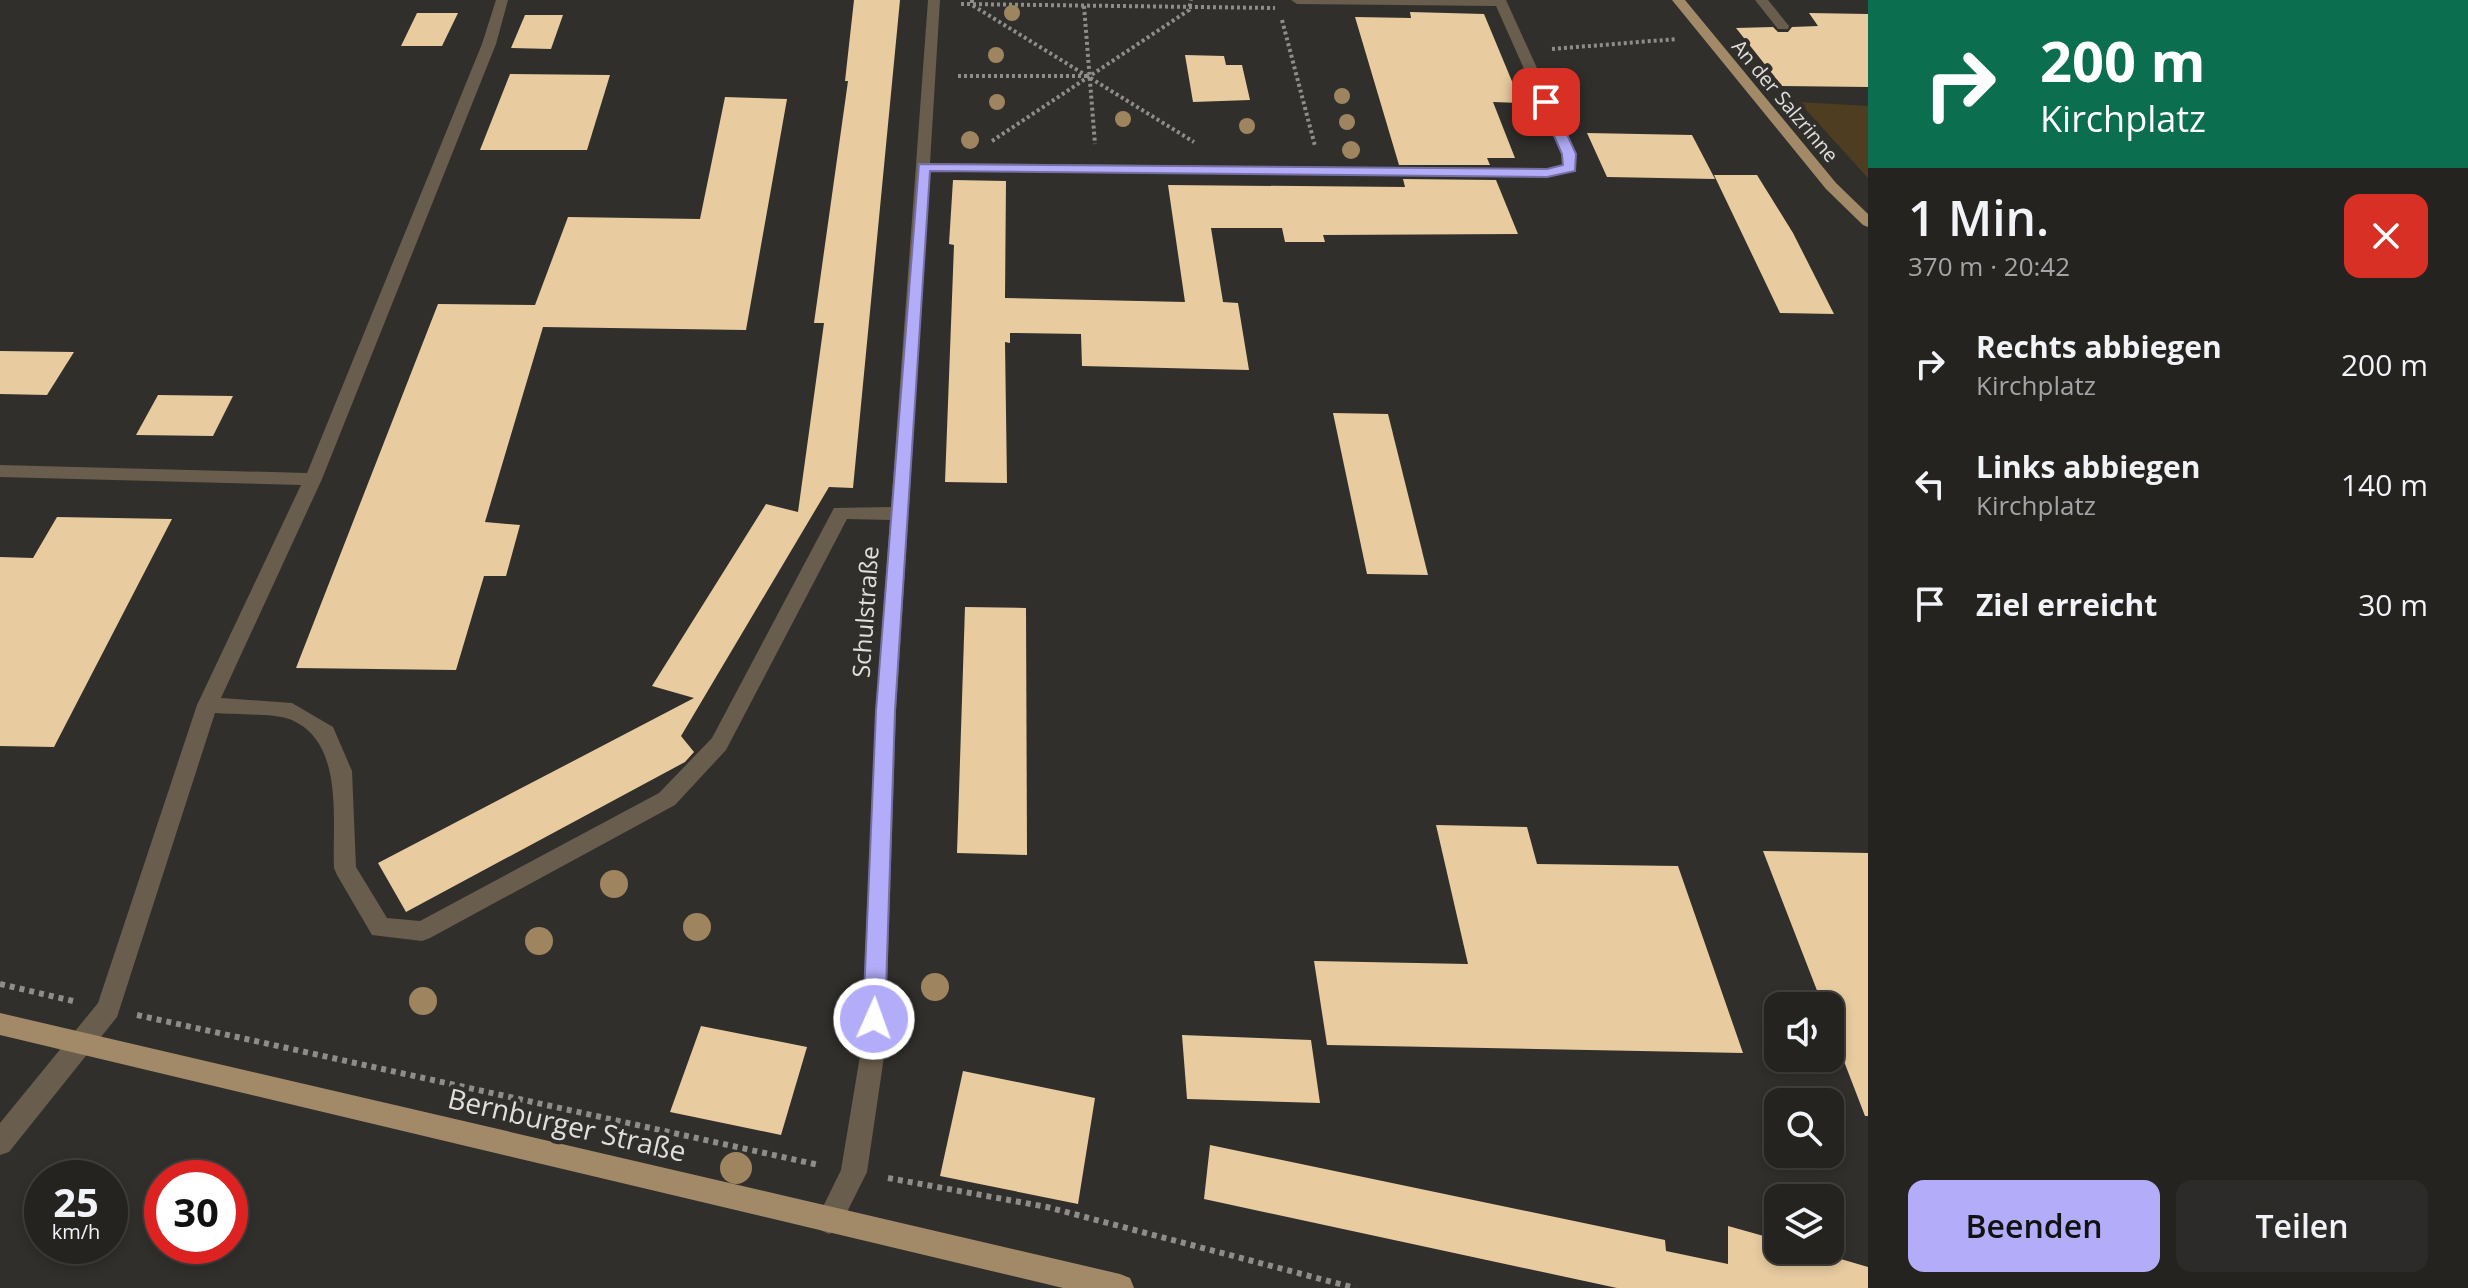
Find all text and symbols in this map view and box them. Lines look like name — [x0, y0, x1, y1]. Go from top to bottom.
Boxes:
text: 200 m — [2040, 22, 2206, 98]
icon: right — [1908, 32, 2012, 136]
street label: An der Salzrinne — [1726, 34, 1845, 168]
pin — [1512, 68, 1580, 136]
icon: arrive — [1524, 80, 1568, 124]
text: Kirchplatz — [2040, 94, 2206, 143]
text: 1 Min. — [1908, 185, 2049, 250]
button: close — [2344, 194, 2428, 278]
text: 370 m · 20:42 — [1908, 248, 2070, 284]
text: Rechts abbiegen — [1976, 326, 2222, 367]
icon: right — [1908, 342, 1952, 386]
text: 200 m — [2341, 344, 2428, 385]
text: Kirchplatz — [1976, 367, 2096, 403]
text: Links abbiegen — [1976, 446, 2201, 487]
icon: left — [1908, 462, 1952, 506]
text: 140 m — [2341, 464, 2428, 505]
text: Kirchplatz — [1976, 487, 2096, 523]
street label: Schulstraße — [843, 545, 886, 679]
icon: arrive — [1908, 582, 1952, 626]
text: Ziel erreicht — [1976, 584, 2157, 625]
text: 30 m — [2358, 584, 2428, 625]
position arrow — [832, 977, 916, 1061]
map controls — [1764, 992, 1844, 1264]
button: sound — [1764, 992, 1844, 1072]
street label: Bernburger Straße — [444, 1078, 690, 1170]
button: search — [1764, 1088, 1844, 1168]
speed limit sign: 30 — [144, 1160, 248, 1264]
text: 25 — [53, 1174, 99, 1229]
button: Beenden — [1908, 1180, 2160, 1272]
button: Teilen — [2176, 1180, 2428, 1272]
button: layers — [1764, 1184, 1844, 1264]
text: km/h — [52, 1218, 100, 1245]

